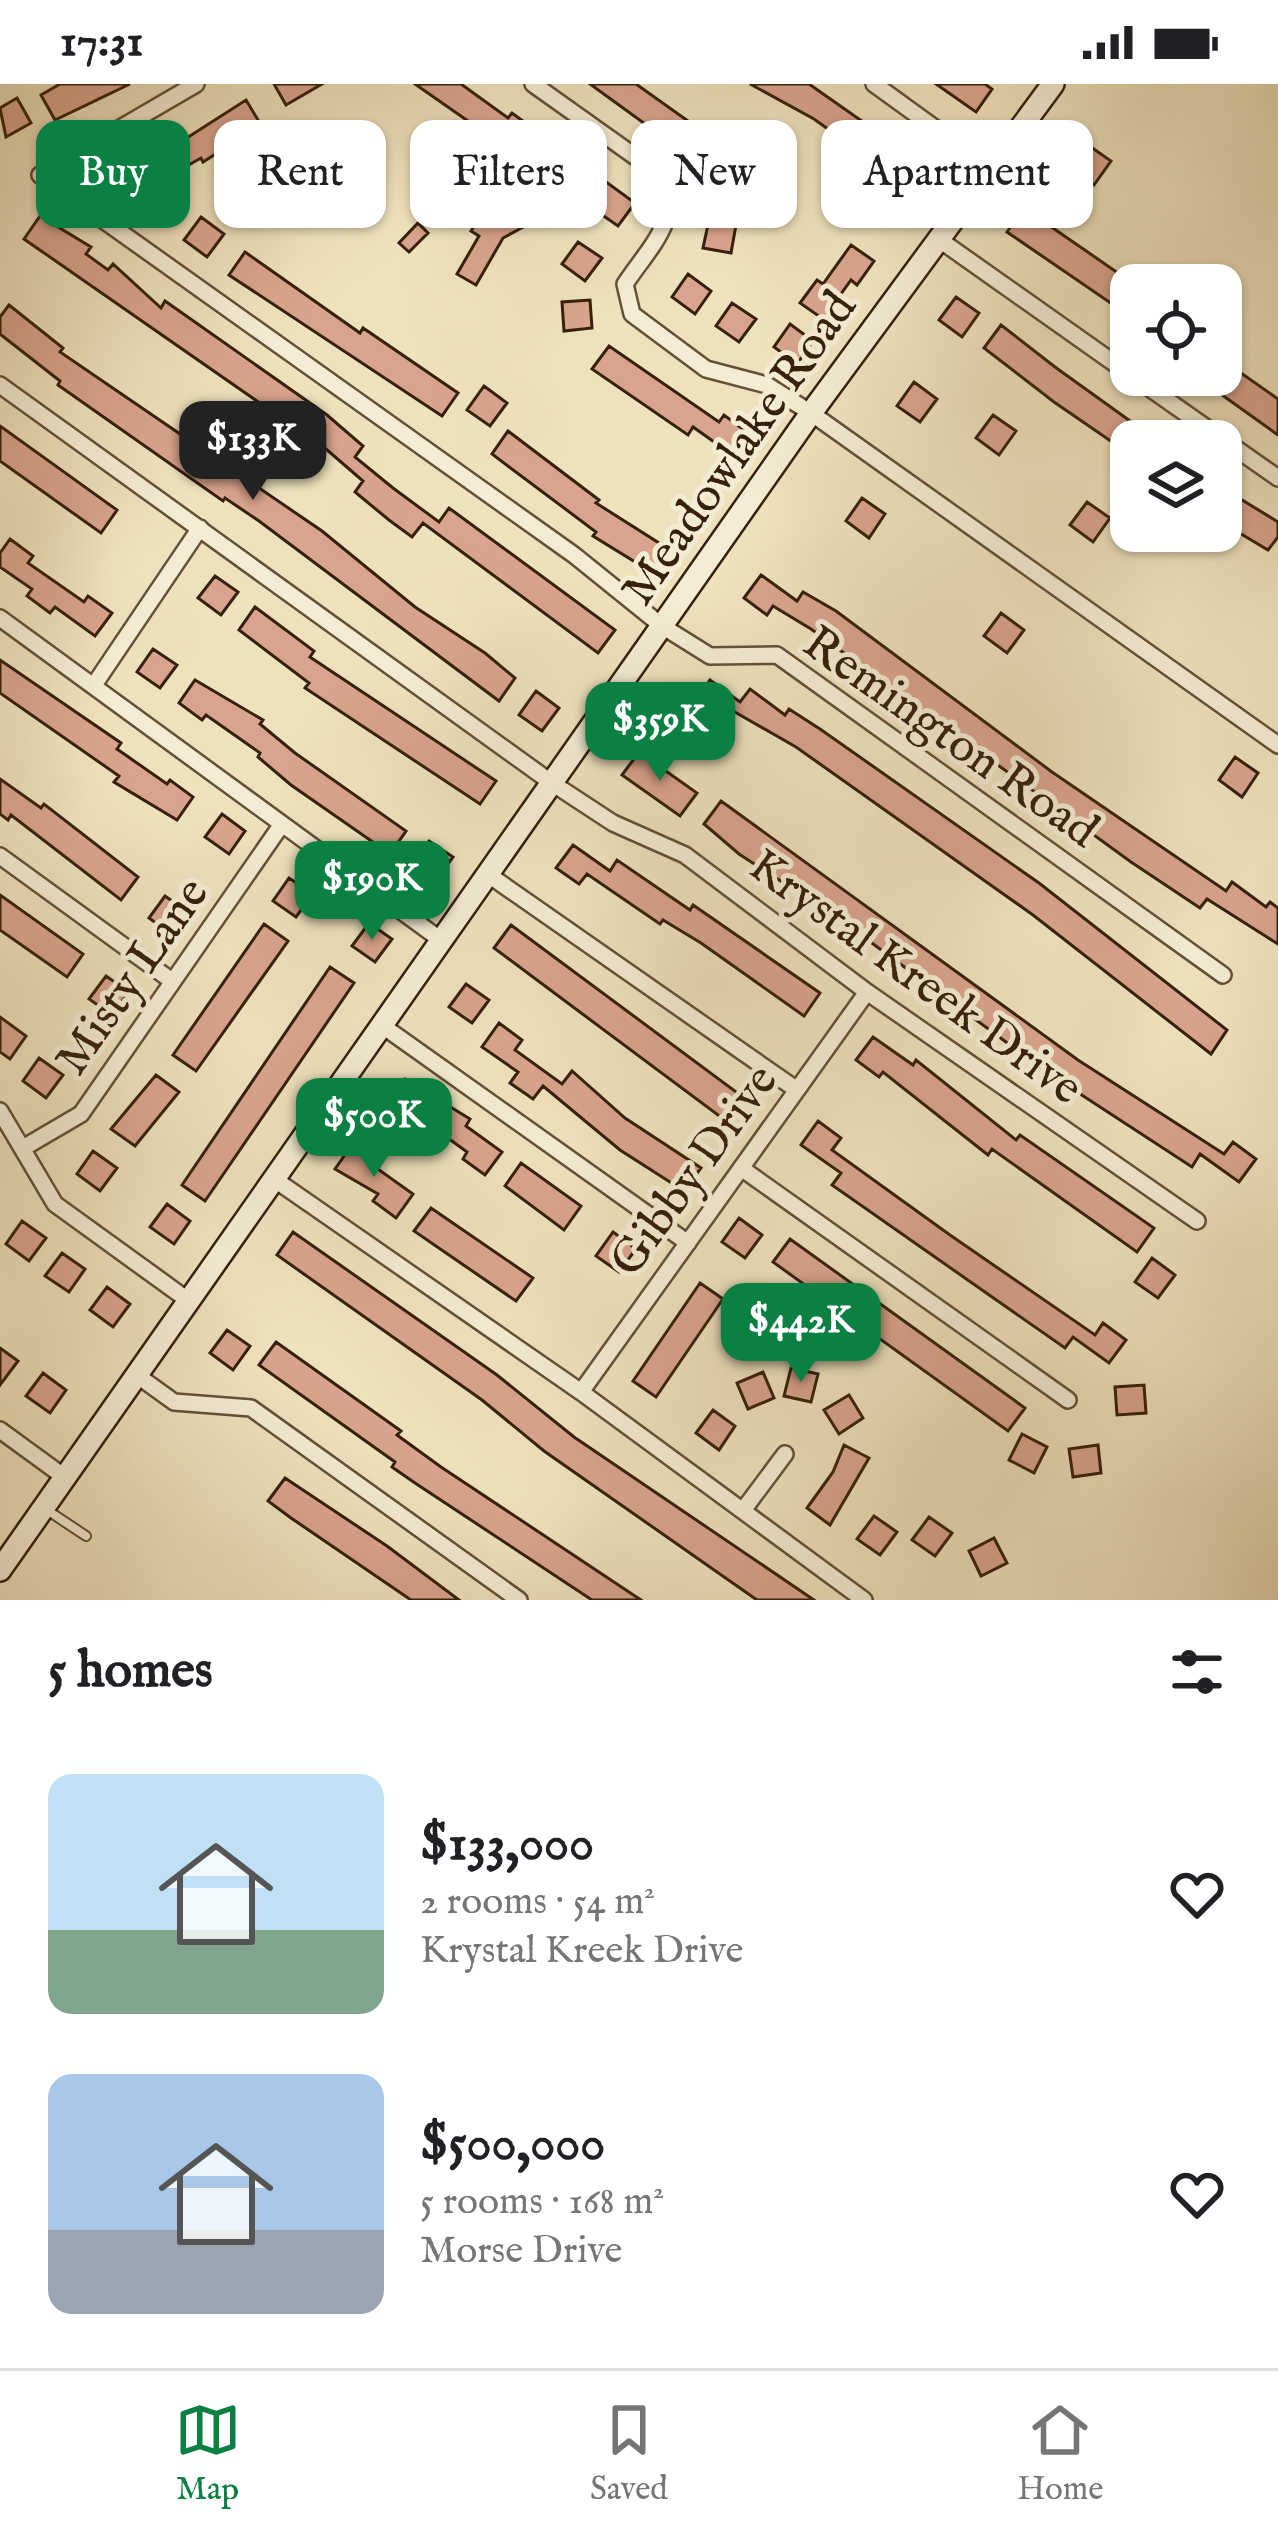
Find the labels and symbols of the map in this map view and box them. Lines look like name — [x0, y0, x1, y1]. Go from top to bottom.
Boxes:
street label: Meadowlake Road — [610, 280, 871, 618]
pin: $133K — [169, 401, 337, 503]
street label: Remington Road — [791, 614, 1109, 862]
pin: $359K — [576, 682, 744, 784]
street label: Krystal Kreek Drive — [736, 837, 1093, 1119]
pin: $190K — [288, 841, 456, 943]
street label: Misty Lane — [43, 867, 223, 1088]
street label: Gibby Drive — [598, 1054, 792, 1289]
pin: $500K — [290, 1078, 458, 1180]
pin: $442K — [717, 1283, 885, 1385]

